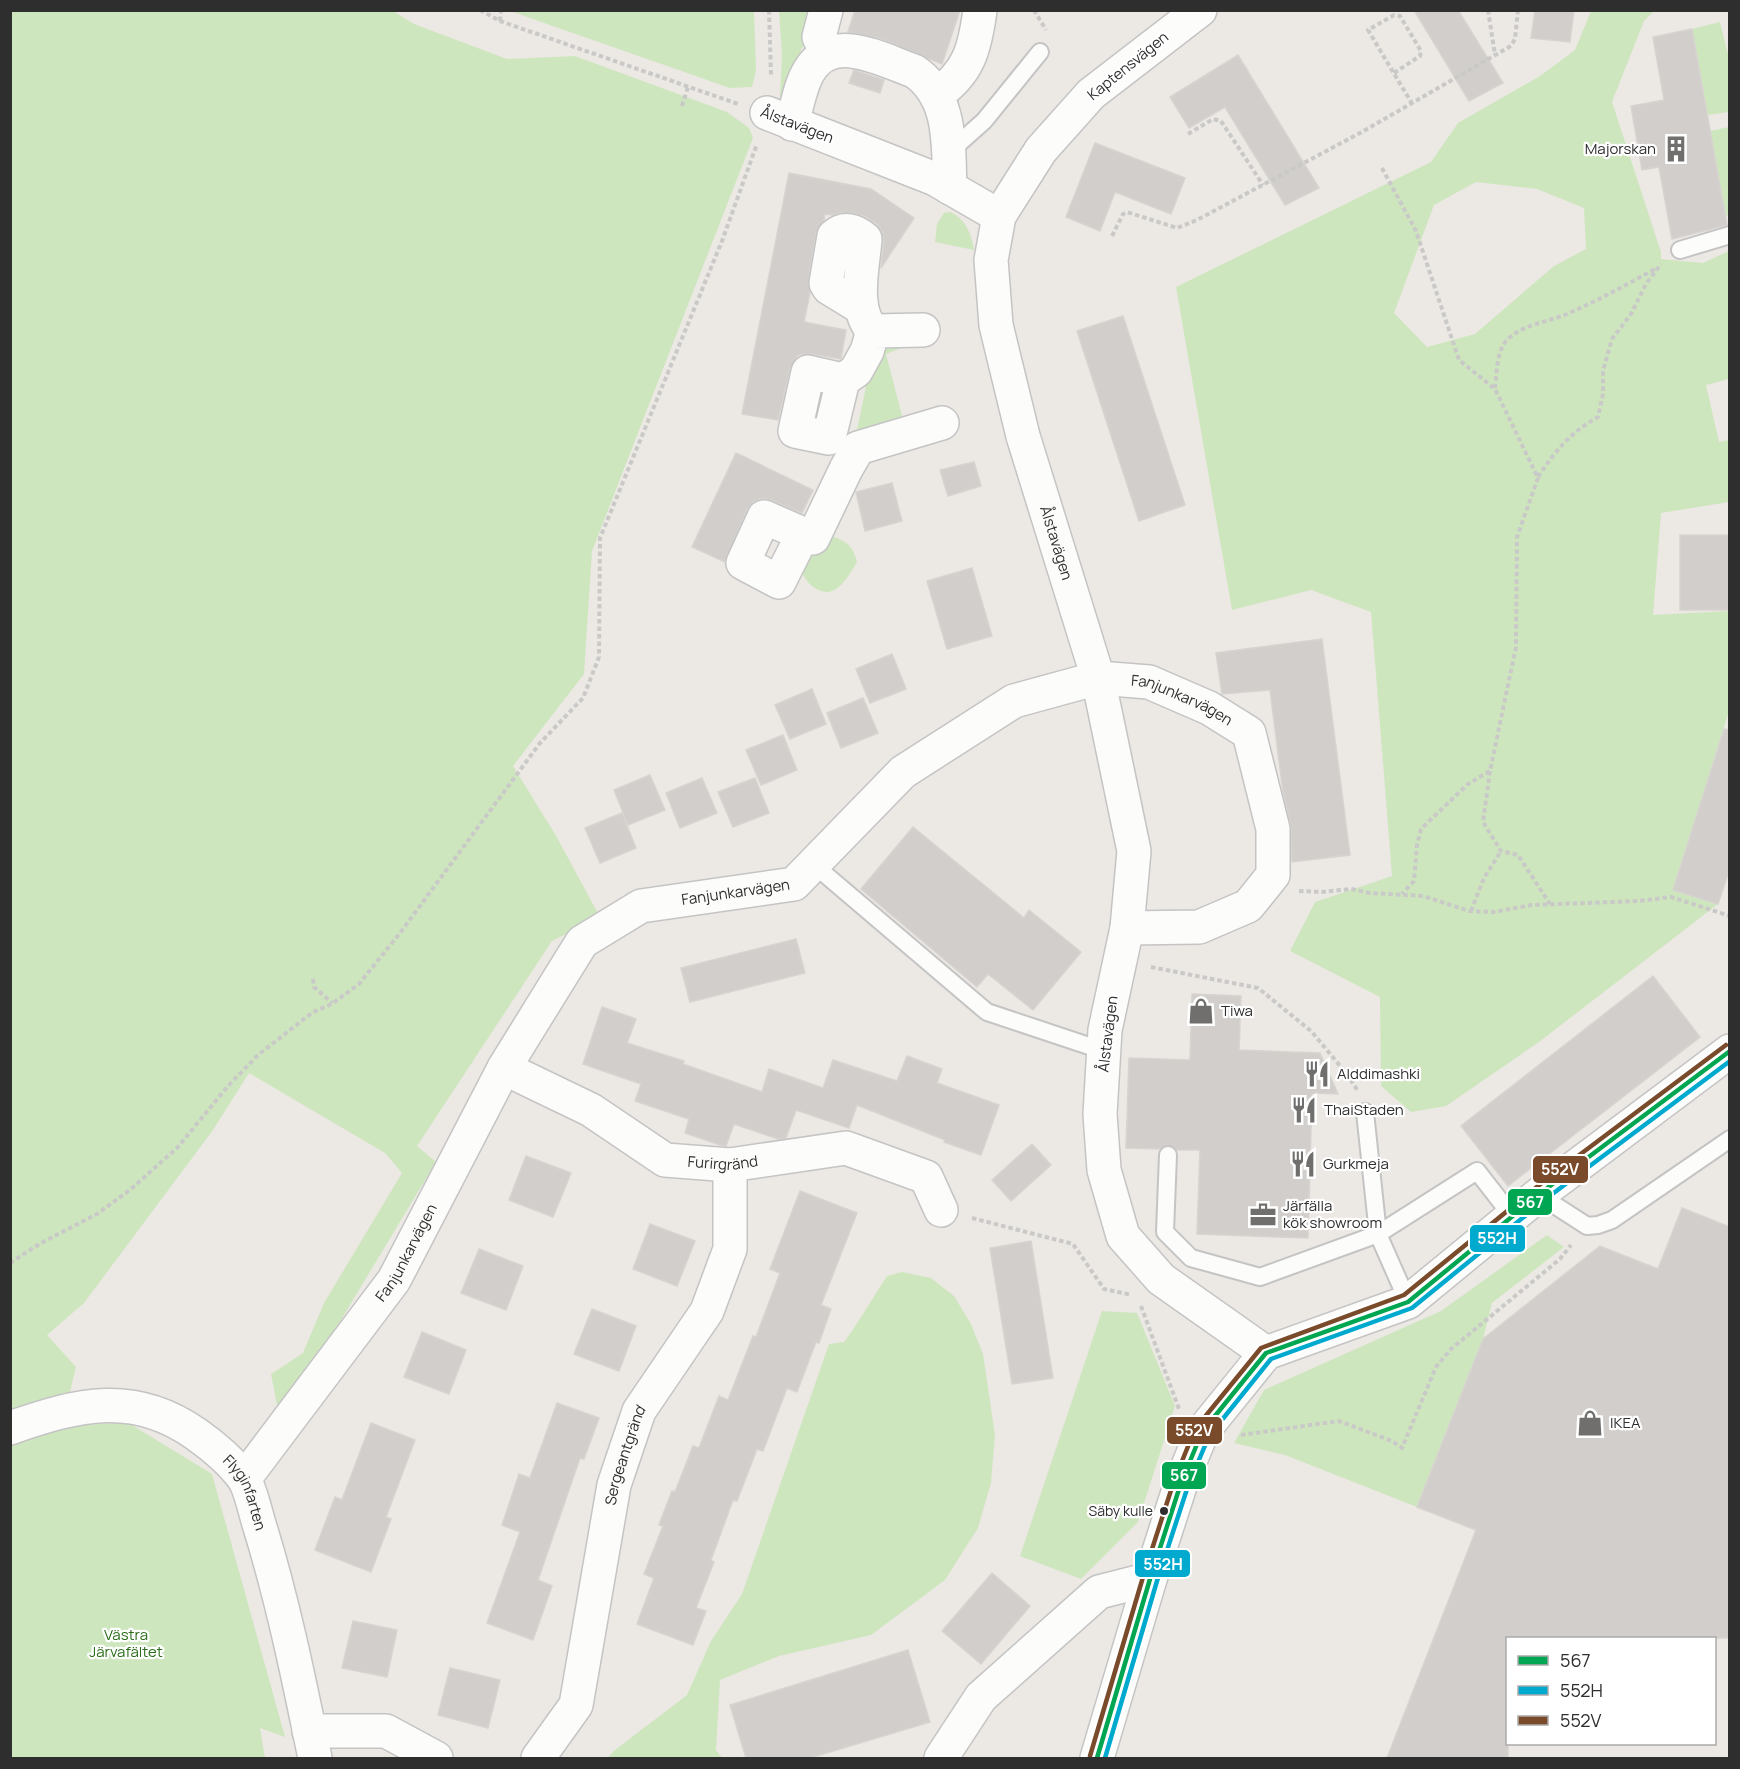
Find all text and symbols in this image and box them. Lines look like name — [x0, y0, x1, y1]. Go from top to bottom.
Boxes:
street label: Kaptensvägen — [1083, 26, 1173, 105]
street label: Ålstavägen — [758, 101, 837, 148]
building icon: Majorskan — [1661, 134, 1691, 164]
place label: Majorskan — [1585, 138, 1656, 159]
street label: Ålstavägen — [1035, 503, 1078, 583]
street label: Fanjunkarvägen — [1130, 670, 1237, 730]
street label: Fanjunkarvägen — [680, 874, 791, 910]
street label: Ålstavägen — [1092, 994, 1123, 1073]
shop icon: Tiwa — [1186, 996, 1216, 1026]
place label: Tiwa — [1221, 1000, 1253, 1021]
restaurant icon: Alddimashki — [1302, 1059, 1332, 1089]
place label: Alddimashki — [1337, 1063, 1420, 1084]
restaurant icon: ThaiStaden — [1289, 1095, 1319, 1125]
place label: ThaiStaden — [1324, 1099, 1404, 1120]
restaurant icon: Gurkmeja — [1288, 1149, 1318, 1179]
street label: Furirgränd — [687, 1150, 759, 1175]
place label: Gurkmeja — [1323, 1153, 1389, 1174]
line badge: 552V — [1532, 1155, 1589, 1184]
text: 552V — [1541, 1158, 1580, 1180]
line badge: 567 — [1507, 1188, 1553, 1216]
text: 567 — [1516, 1191, 1544, 1213]
place label: Järfälla kök showroom — [1283, 1195, 1382, 1233]
street label: Fanjunkarvägen — [370, 1200, 442, 1306]
office icon: Järfälla kök showroom — [1248, 1200, 1278, 1230]
line badge: 552H — [1469, 1224, 1526, 1253]
text: 552H — [1477, 1227, 1517, 1249]
street label: Sergeantgränd — [600, 1400, 650, 1507]
shop icon: IKEA — [1575, 1408, 1605, 1438]
place label: IKEA — [1610, 1412, 1641, 1433]
line badge: 552V — [1166, 1416, 1223, 1445]
text: 552V — [1175, 1419, 1214, 1441]
street label: Flyginfarten — [218, 1450, 271, 1533]
line badge: 567 — [1161, 1461, 1207, 1490]
text: 567 — [1170, 1464, 1198, 1486]
place label: Säby kulle — [1089, 1501, 1153, 1520]
marker: Säby kulle — [1158, 1505, 1170, 1517]
line badge: 552H — [1134, 1549, 1191, 1578]
text: 552H — [1143, 1553, 1183, 1575]
park label: Västra Järvafältet — [89, 1624, 163, 1662]
legend — [1506, 1637, 1716, 1745]
text: 567 — [1560, 1648, 1591, 1672]
text: 552H — [1560, 1678, 1603, 1702]
text: 552V — [1560, 1708, 1602, 1732]

